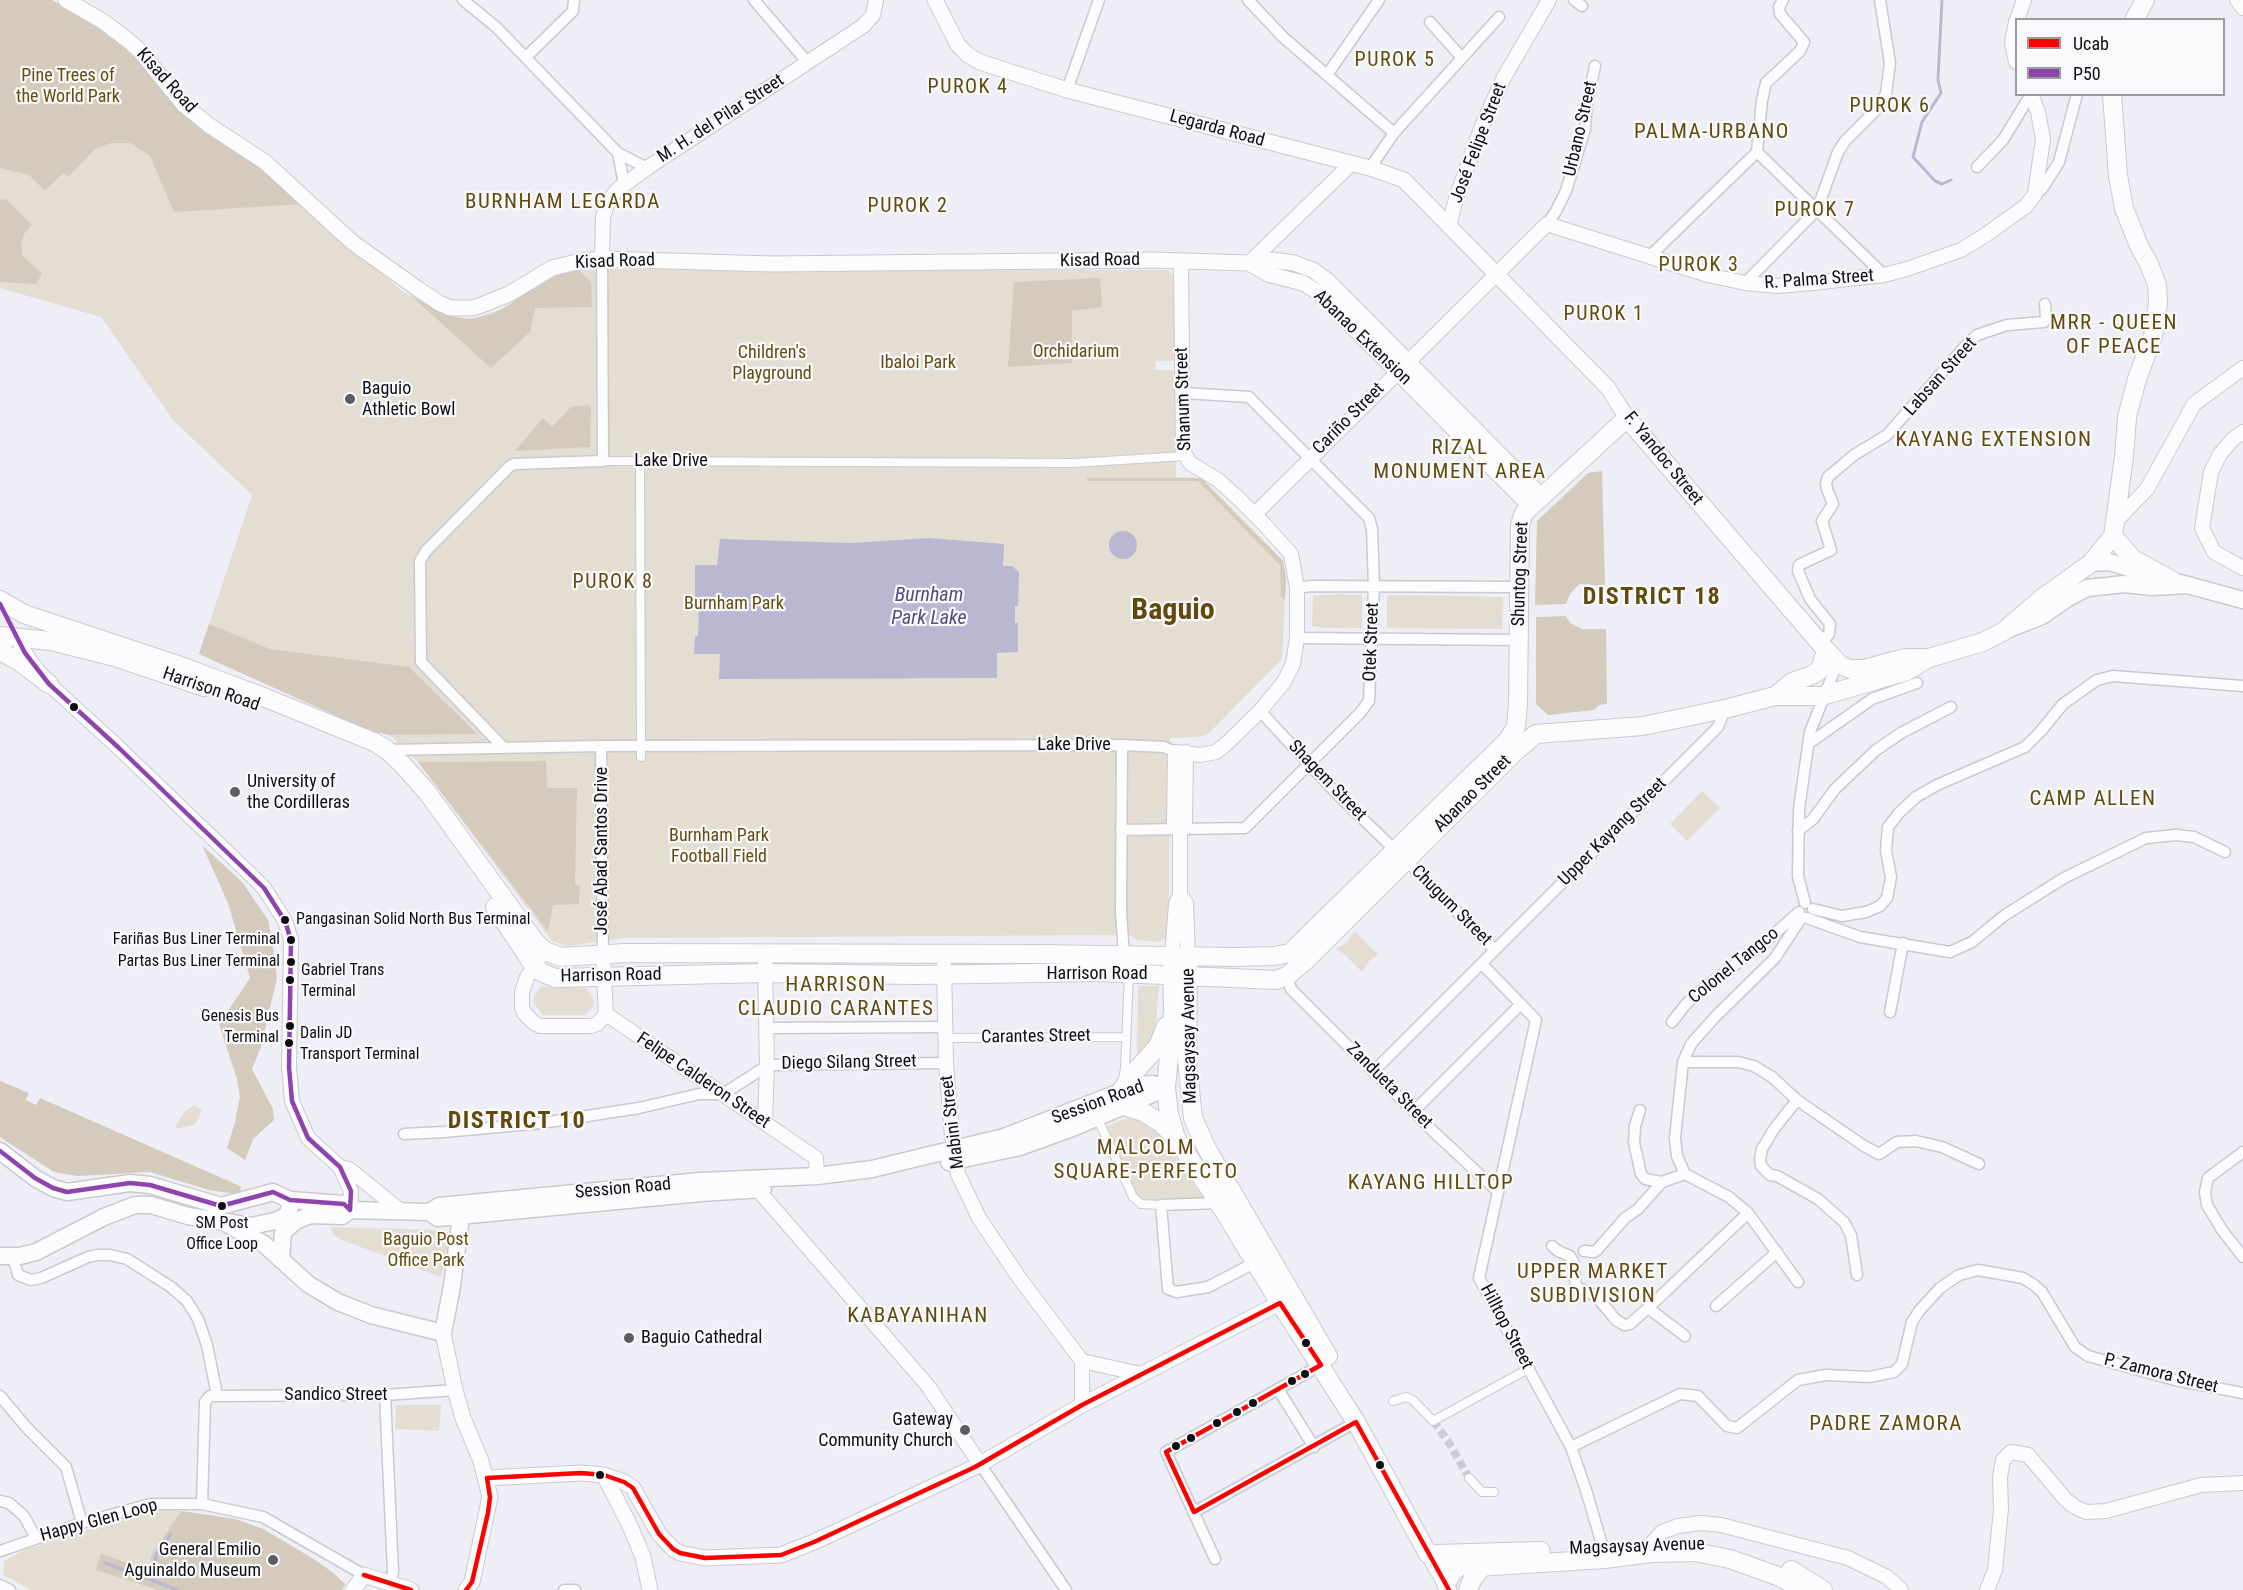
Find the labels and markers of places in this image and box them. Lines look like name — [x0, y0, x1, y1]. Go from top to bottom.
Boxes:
place label: Baguio Athletic Bowl — [362, 378, 455, 420]
marker: Baguio Athletic Bowl — [343, 392, 357, 406]
unlabelled marker — [68, 701, 80, 713]
place label: University of the Cordilleras — [247, 771, 350, 814]
marker: University of the Cordilleras — [228, 785, 242, 799]
place label: Pangasinan Solid North Bus Terminal — [296, 910, 530, 930]
marker: Pangasinan Solid North Bus Terminal — [279, 914, 291, 926]
place label: Fariñas Bus Liner Terminal — [113, 930, 280, 950]
marker: Fariñas Bus Liner Terminal — [285, 934, 297, 946]
place label: Partas Bus Liner Terminal — [118, 952, 280, 972]
marker: Partas Bus Liner Terminal — [285, 956, 297, 968]
place label: Gabriel Trans Terminal — [301, 961, 384, 999]
marker: Gabriel Trans Terminal — [284, 974, 296, 986]
place label: Genesis Bus Terminal — [201, 1007, 279, 1045]
marker: Genesis Bus Terminal — [284, 1020, 296, 1032]
place label: Dalin JD Transport Terminal — [300, 1024, 419, 1062]
marker: Dalin JD Transport Terminal — [283, 1037, 295, 1049]
marker: SM Post Office Loop — [216, 1200, 228, 1212]
place label: SM Post Office Loop — [186, 1214, 258, 1252]
place label: Baguio Cathedral — [641, 1327, 762, 1349]
marker: Baguio Cathedral — [622, 1331, 636, 1345]
unlabelled marker — [1300, 1337, 1312, 1349]
unlabelled marker — [1299, 1368, 1311, 1380]
unlabelled marker — [1286, 1375, 1298, 1387]
unlabelled marker — [1247, 1397, 1259, 1409]
unlabelled marker — [1231, 1406, 1243, 1418]
place label: Gateway Community Church — [818, 1409, 953, 1452]
unlabelled marker — [1211, 1417, 1223, 1429]
marker: Gateway Community Church — [958, 1423, 972, 1437]
unlabelled marker — [1185, 1432, 1197, 1444]
unlabelled marker — [1170, 1440, 1182, 1452]
unlabelled marker — [1374, 1459, 1386, 1471]
unlabelled marker — [594, 1469, 606, 1481]
place label: General Emilio Aguinaldo Museum — [124, 1539, 261, 1582]
marker: General Emilio Aguinaldo Museum — [266, 1553, 280, 1567]

